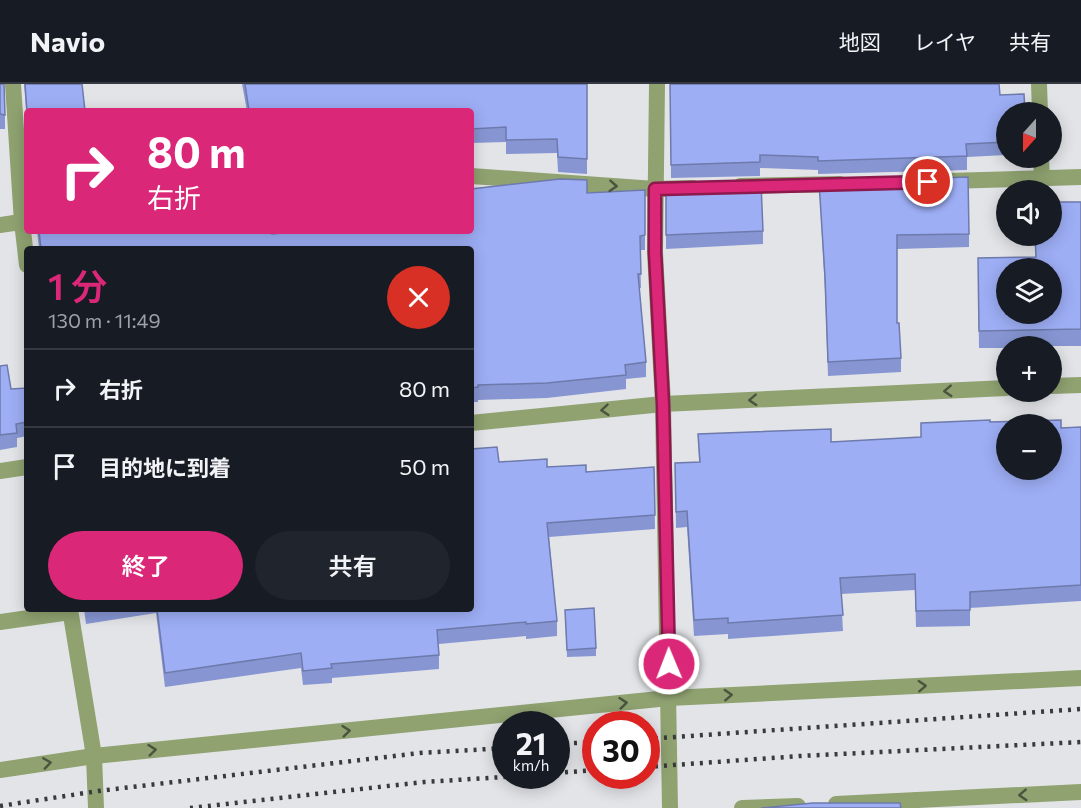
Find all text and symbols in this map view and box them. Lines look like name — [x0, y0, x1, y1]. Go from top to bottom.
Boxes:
text: Navio — [30, 24, 105, 58]
text: 地図 — [839, 29, 881, 54]
text: レイヤ — [914, 29, 976, 54]
text: 共有 — [1009, 29, 1051, 54]
north arrow — [996, 102, 1062, 168]
map controls — [996, 102, 1062, 480]
text: 80 m — [147, 125, 246, 177]
icon: right — [48, 132, 126, 210]
pin — [902, 156, 953, 207]
icon: arrive — [911, 165, 944, 198]
one-way arrow — [609, 179, 618, 192]
button: sound — [996, 180, 1062, 246]
text: 右折 — [147, 181, 201, 214]
button: layers — [996, 258, 1062, 324]
text: 1 分 — [48, 263, 107, 307]
button: close — [387, 266, 450, 329]
text: 130 m · 11:49 — [48, 308, 161, 332]
button: + — [996, 336, 1062, 402]
icon: right — [48, 372, 81, 405]
text: 80 m — [399, 375, 450, 402]
text: 右折 — [99, 376, 143, 403]
one-way arrow — [944, 385, 953, 398]
one-way arrow — [749, 394, 758, 407]
one-way arrow — [600, 403, 609, 416]
button: − — [996, 414, 1062, 480]
icon: arrive — [48, 450, 81, 483]
text: 50 m — [400, 453, 450, 480]
text: 目的地に到着 — [99, 454, 231, 481]
button: 終了 — [48, 531, 243, 600]
button: 共有 — [255, 531, 450, 600]
position arrow — [637, 632, 701, 696]
one-way arrow — [918, 679, 927, 692]
one-way arrow — [723, 689, 732, 702]
one-way arrow — [619, 697, 628, 710]
speed limit sign: 30 — [582, 711, 660, 789]
text: 21 — [516, 724, 546, 761]
one-way arrow — [341, 725, 350, 738]
one-way arrow — [147, 745, 156, 757]
text: km/h — [513, 756, 549, 774]
one-way arrow — [42, 758, 51, 770]
one-way arrow — [1018, 789, 1027, 802]

